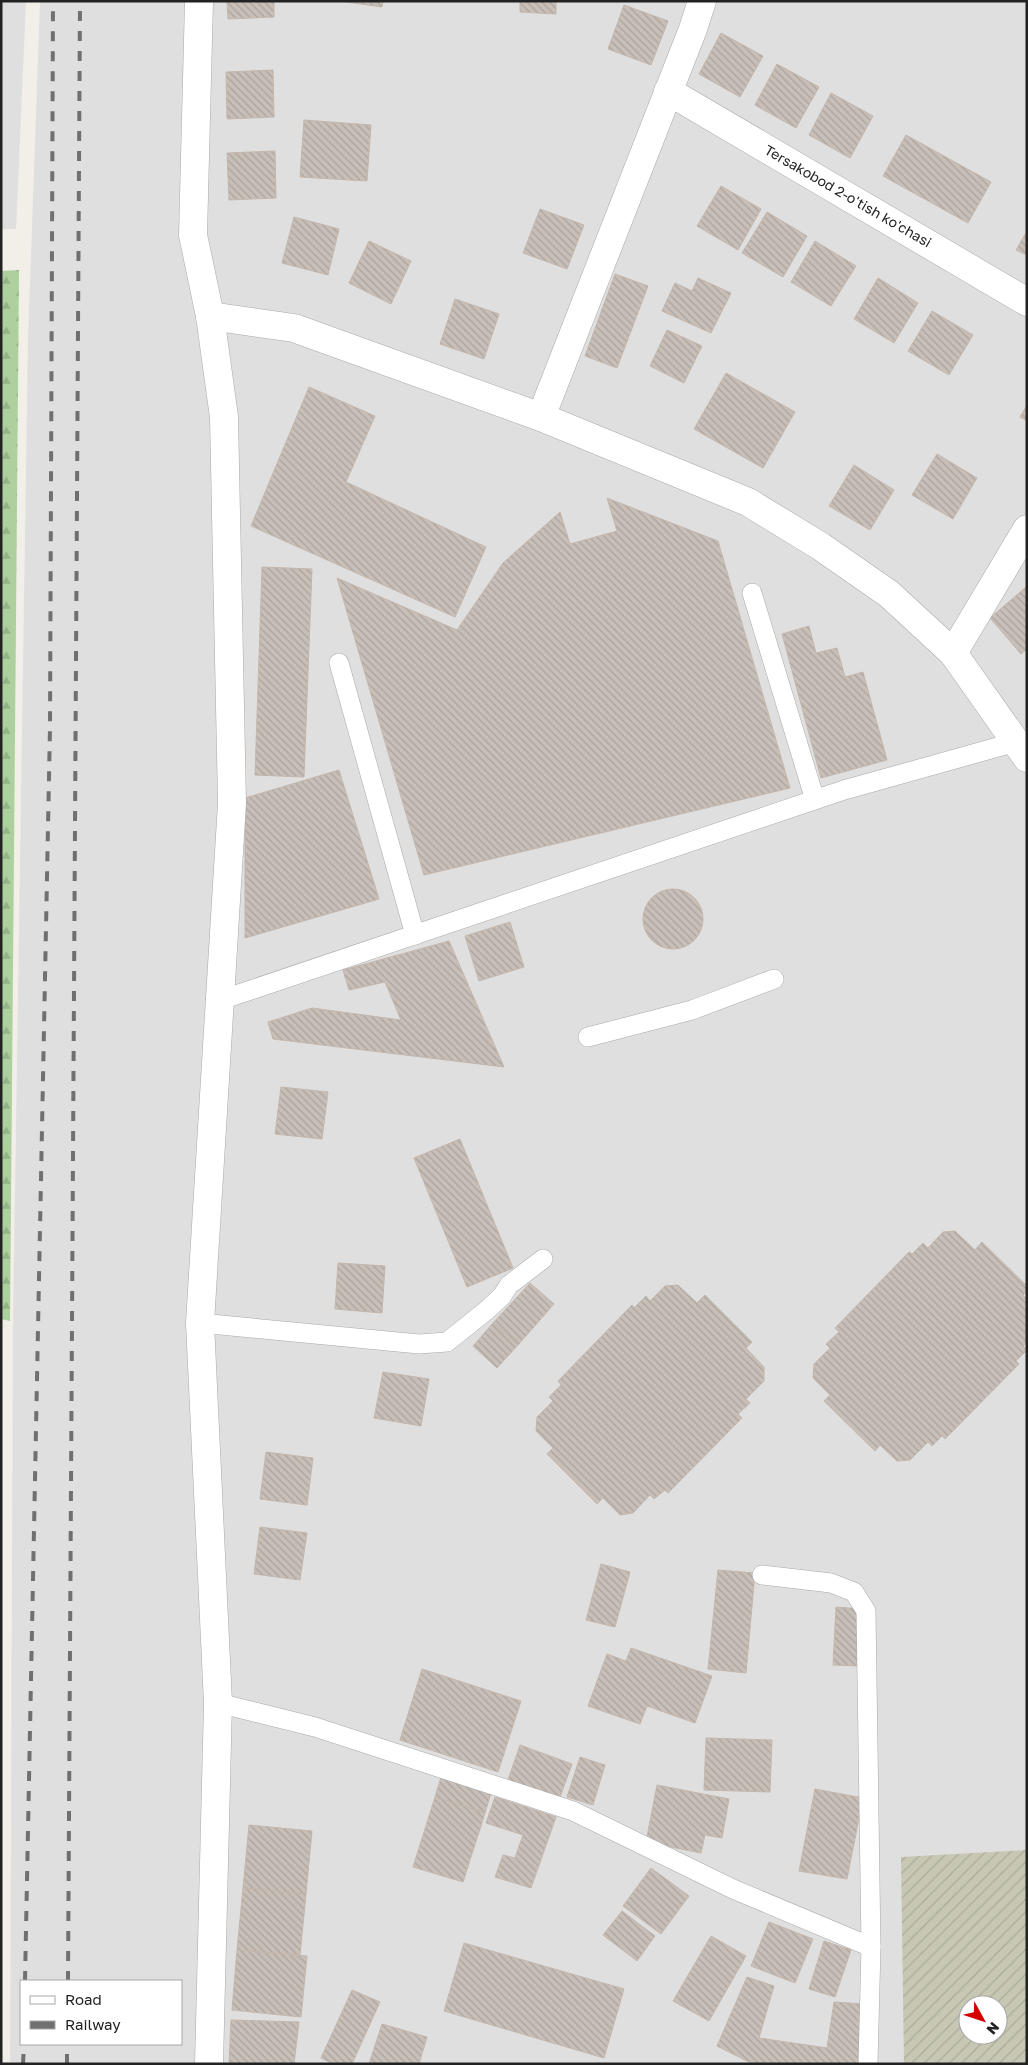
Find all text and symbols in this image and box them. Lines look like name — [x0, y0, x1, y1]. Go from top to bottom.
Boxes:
street label: Tersakobod 2-o'tish ko'chasi — [762, 141, 935, 250]
legend — [20, 1980, 182, 2045]
text: Road — [65, 1990, 102, 2008]
north arrow — [958, 1995, 1008, 2045]
text: Railway — [65, 2015, 121, 2033]
text: N — [983, 2019, 1003, 2038]

